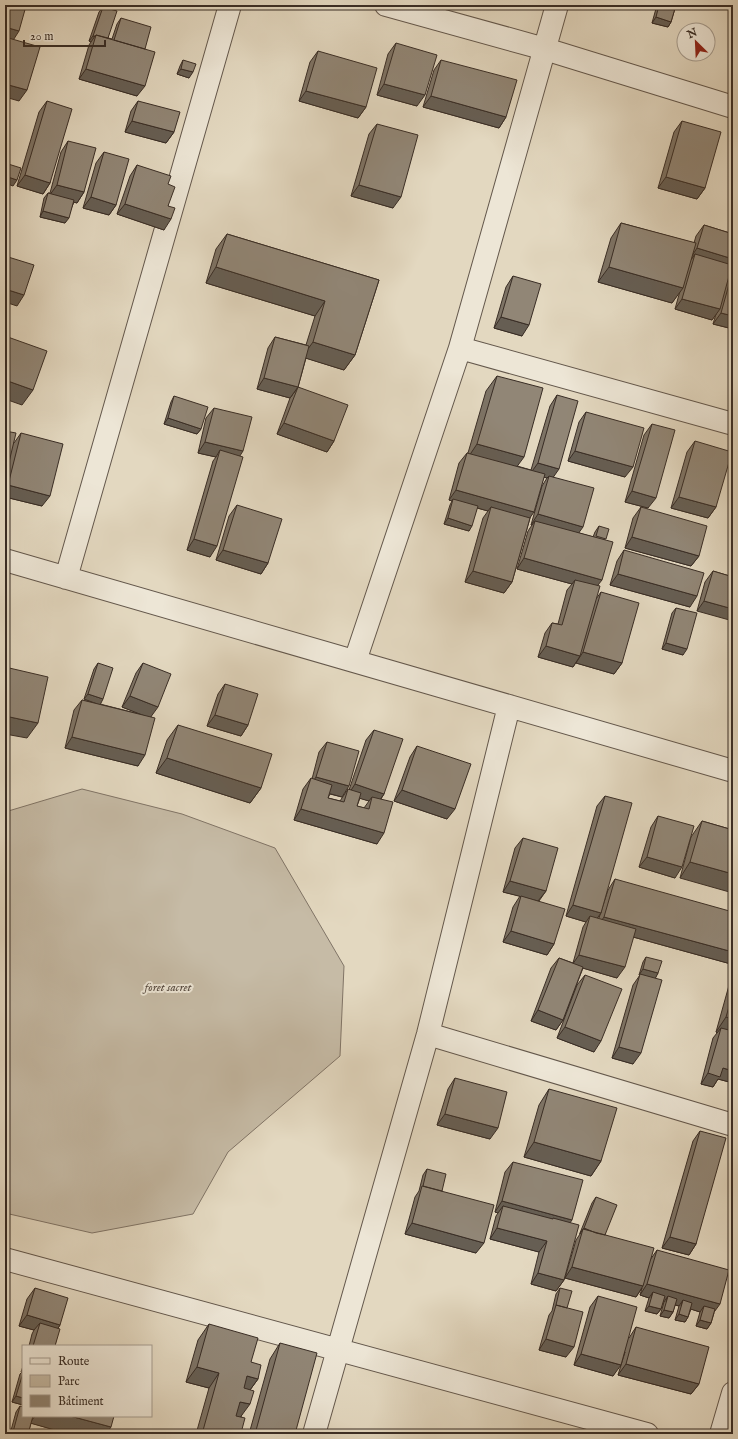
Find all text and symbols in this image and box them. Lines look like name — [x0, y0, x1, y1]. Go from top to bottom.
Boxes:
scale bar — [24, 22, 105, 48]
north arrow — [676, 22, 716, 62]
text: N — [684, 25, 700, 43]
text: 20 m — [30, 29, 53, 44]
park label: foret sacret — [142, 980, 192, 995]
legend — [22, 1345, 152, 1417]
text: Route — [58, 1354, 90, 1369]
text: Parc — [58, 1374, 80, 1389]
text: Bâtiment — [58, 1394, 104, 1409]

